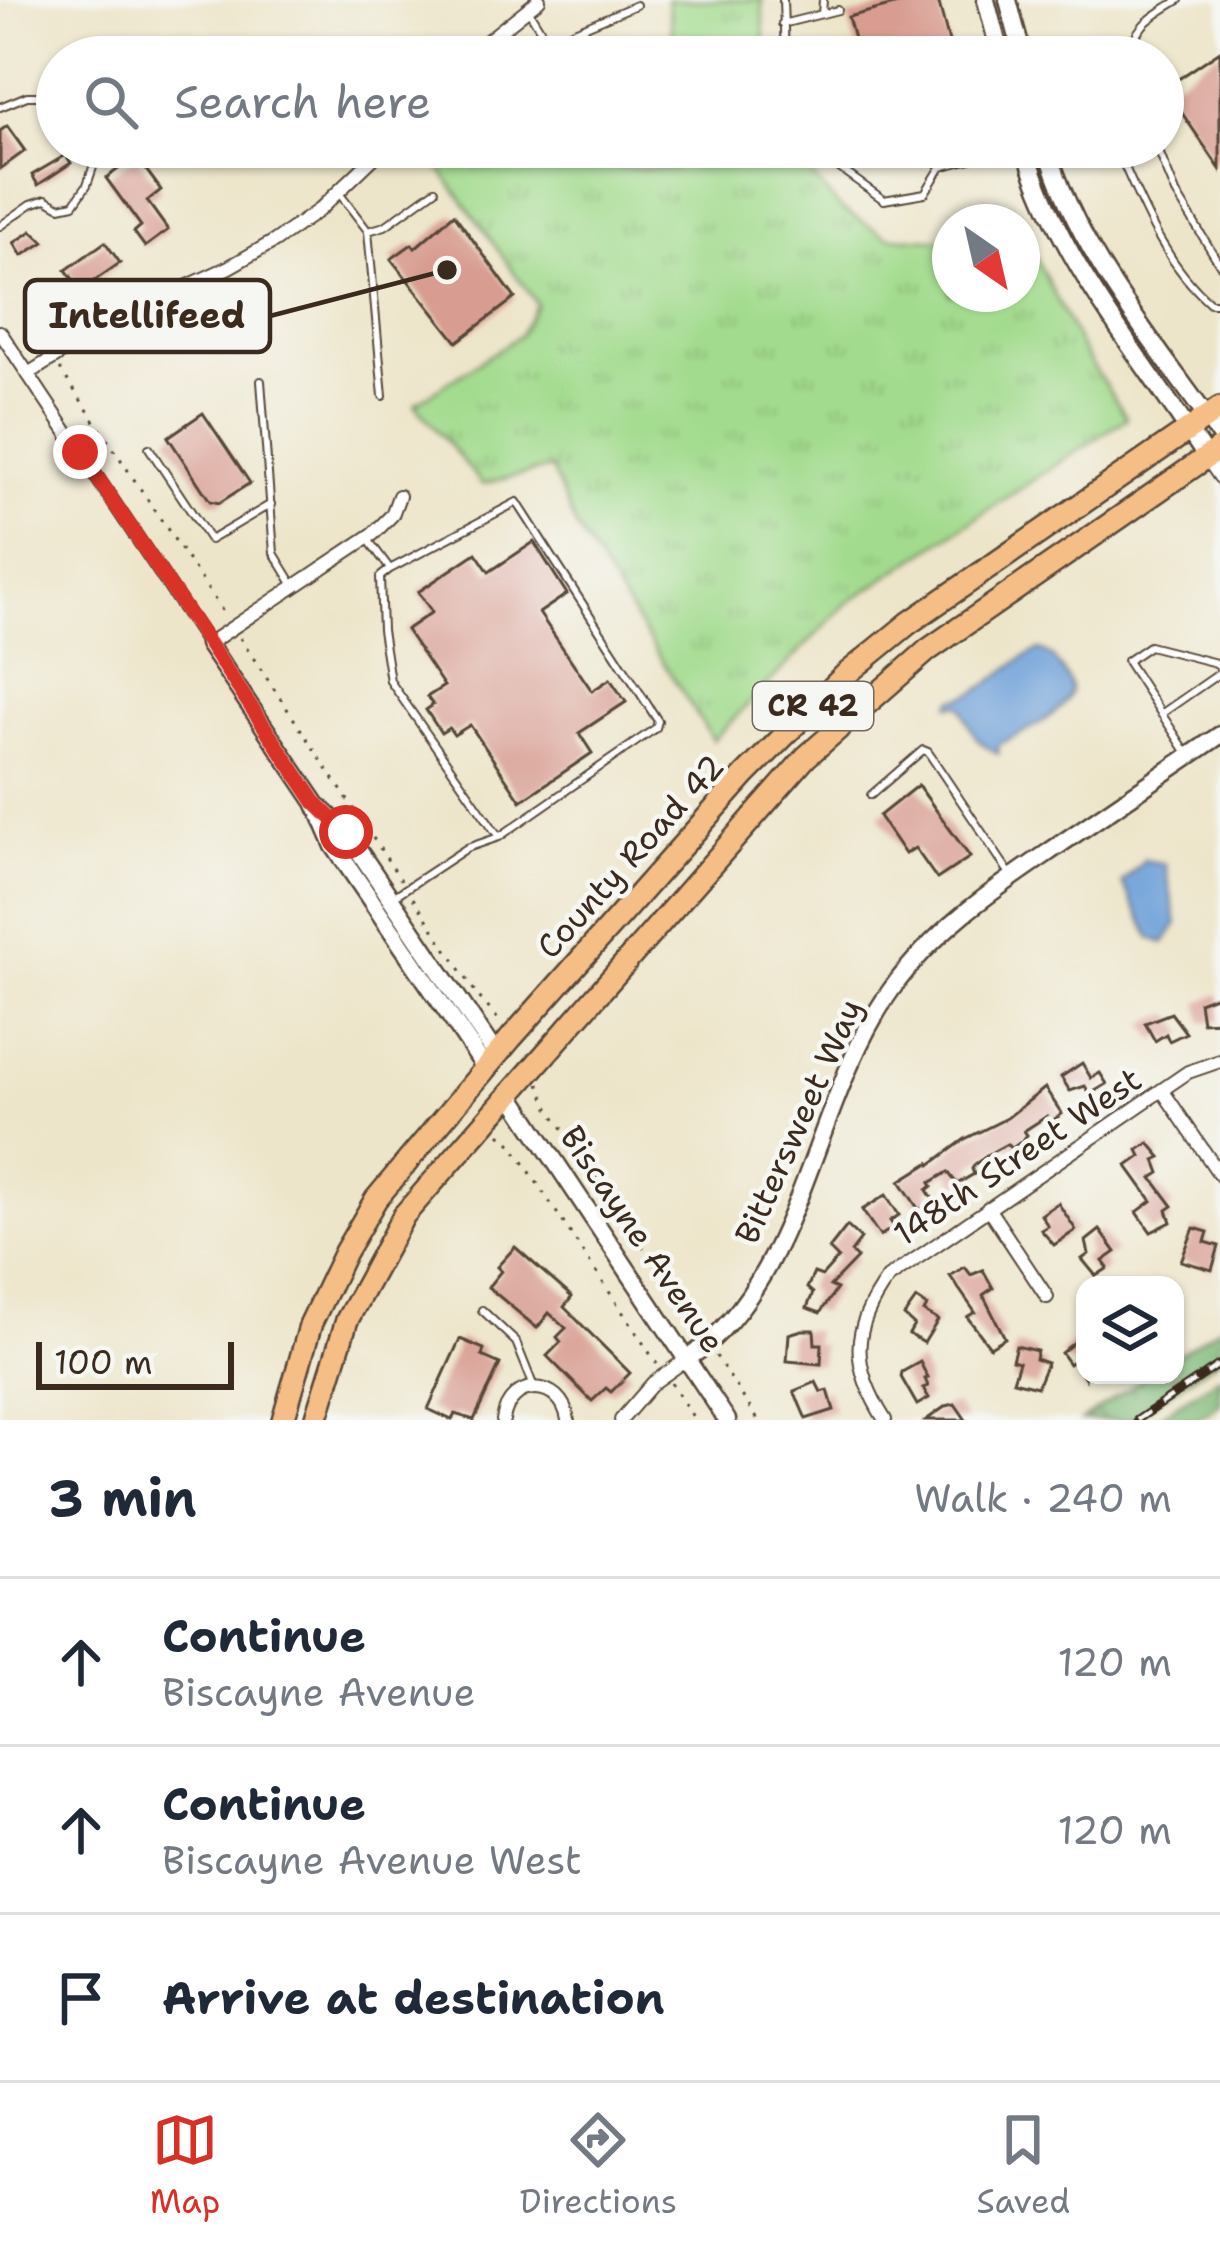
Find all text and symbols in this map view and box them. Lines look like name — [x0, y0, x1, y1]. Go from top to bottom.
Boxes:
search box — [36, 36, 1184, 168]
icon: search — [78, 69, 144, 135]
text: Search here — [174, 72, 431, 132]
north arrow — [932, 204, 1040, 312]
callout: Intellifeed — [25, 280, 270, 352]
text: Intellifeed — [48, 291, 246, 340]
route end — [53, 425, 107, 479]
road number: CR 42 — [753, 682, 873, 730]
street label: County Road 42 — [527, 745, 734, 968]
route start — [319, 805, 373, 859]
street label: Bittersweet Way — [724, 992, 873, 1251]
street label: 148th Street West — [885, 1057, 1150, 1256]
street label: Biscayne Avenue — [550, 1117, 735, 1362]
map controls — [1076, 1276, 1184, 1384]
button: layers — [1076, 1276, 1184, 1384]
scale bar — [36, 1336, 234, 1389]
text: 100 m — [54, 1340, 153, 1385]
text: 3 min — [48, 1464, 197, 1532]
text: Walk · 240 m — [914, 1472, 1172, 1524]
text: Continue — [162, 1606, 366, 1666]
icon: ahead — [48, 1629, 114, 1695]
text: 120 m — [1057, 1636, 1172, 1688]
text: Biscayne Avenue — [162, 1666, 475, 1718]
text: Continue — [162, 1774, 366, 1834]
icon: ahead — [48, 1797, 114, 1863]
text: 120 m — [1057, 1804, 1172, 1856]
text: Biscayne Avenue West — [162, 1834, 582, 1886]
icon: arrive — [48, 1965, 114, 2031]
text: Arrive at destination — [162, 1968, 665, 2028]
tab: Map — [150, 2107, 220, 2224]
tab: Directions — [520, 2107, 677, 2224]
tab: Saved — [977, 2107, 1070, 2224]

